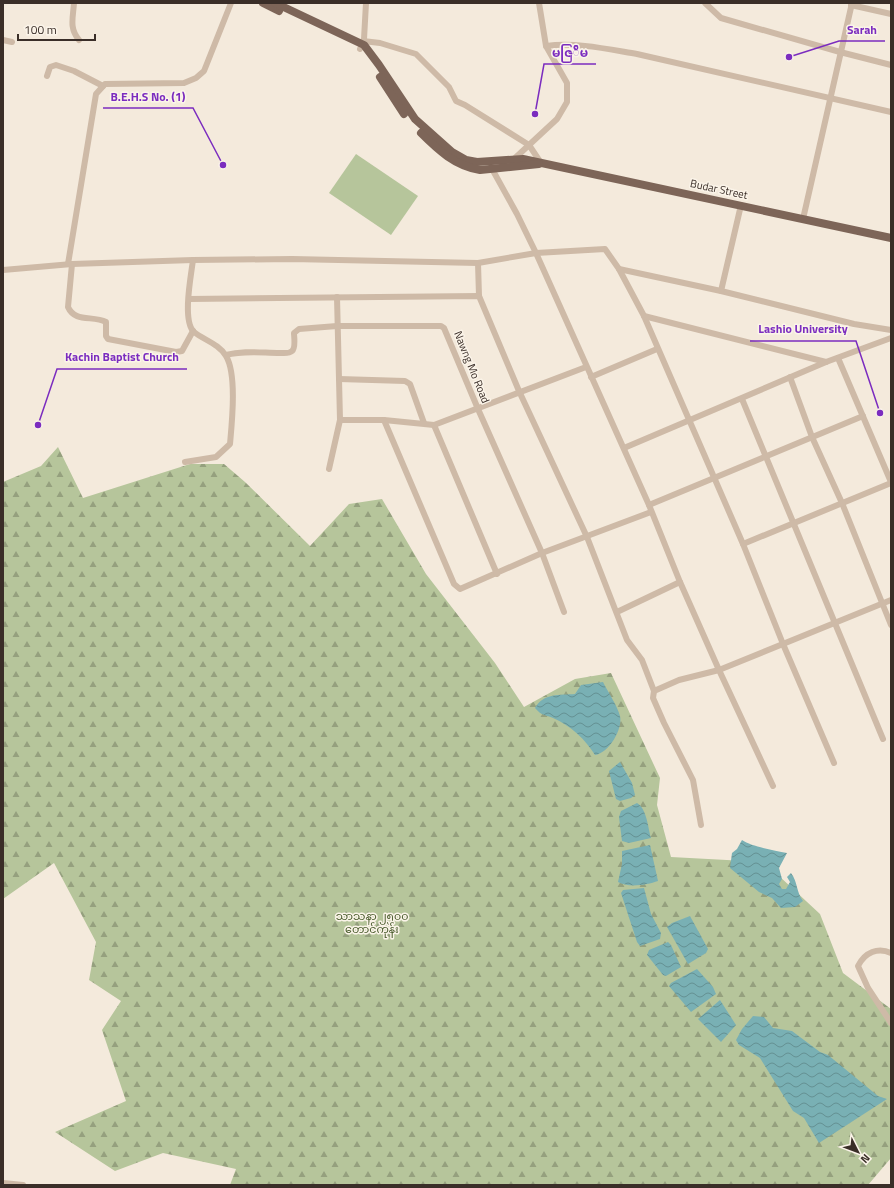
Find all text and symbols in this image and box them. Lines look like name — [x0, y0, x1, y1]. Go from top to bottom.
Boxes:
scale bar — [18, 16, 95, 42]
callout: Sarah — [839, 17, 885, 41]
text: 100 m — [24, 20, 57, 39]
text: Sarah — [847, 20, 877, 39]
callout: မဇြ်ိမ — [544, 40, 596, 64]
text: မဇြ်ိမ — [552, 43, 588, 63]
callout: B.E.H.S No. (1) — [103, 84, 193, 108]
text: B.E.H.S No. (1) — [111, 87, 186, 106]
street label: Budar Street — [689, 175, 749, 203]
callout: Lashio University — [750, 317, 856, 341]
text: Lashio University — [758, 319, 848, 338]
street label: Nawng Mo Road — [450, 329, 494, 406]
callout: Kachin Baptist Church — [57, 345, 187, 369]
text: Kachin Baptist Church — [65, 347, 179, 366]
park label: သာသနာ ၂၅၀၀ တောင်ကုန်း — [336, 908, 408, 938]
north arrow — [838, 1132, 878, 1172]
text: N — [857, 1151, 874, 1167]

